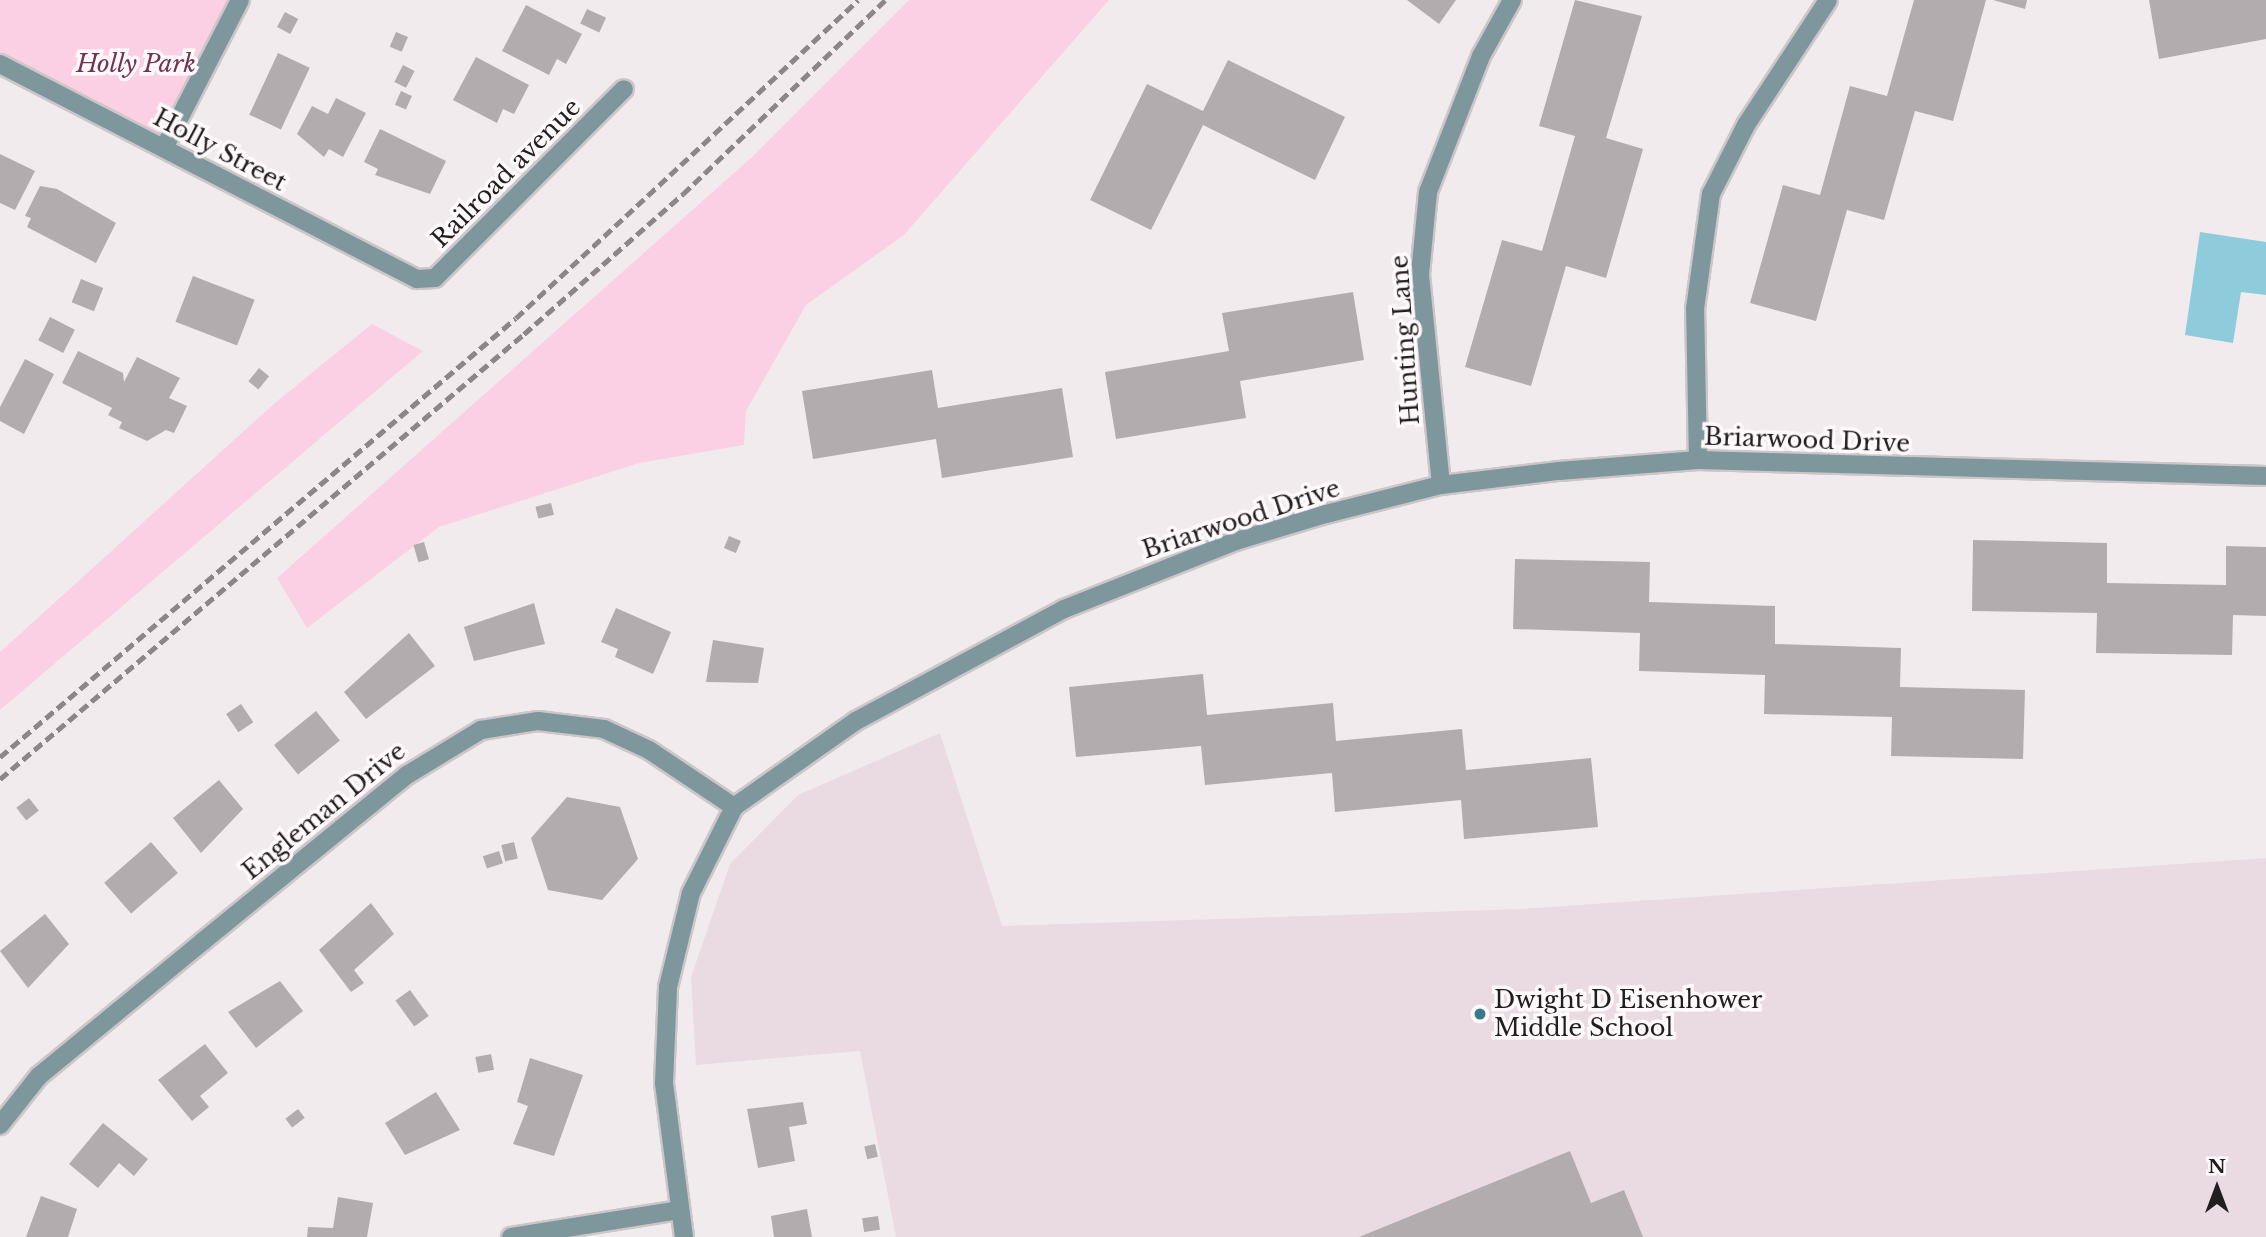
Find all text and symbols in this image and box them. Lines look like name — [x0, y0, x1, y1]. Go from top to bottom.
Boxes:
park label: Holly Park — [76, 50, 196, 78]
street label: Railroad avenue — [426, 93, 586, 253]
street label: Holly Street — [148, 103, 292, 197]
street label: Hunting Lane — [1385, 254, 1425, 426]
street label: Briarwood Drive — [1704, 422, 1910, 458]
street label: Briarwood Drive — [1139, 473, 1343, 565]
street label: Engleman Drive — [237, 737, 411, 885]
place label: Dwight D Eisenhower Middle School — [1494, 986, 1763, 1042]
marker: Dwight D Eisenhower Middle School — [1472, 1006, 1488, 1022]
north arrow — [2182, 1153, 2252, 1223]
text: N — [2208, 1155, 2226, 1178]

